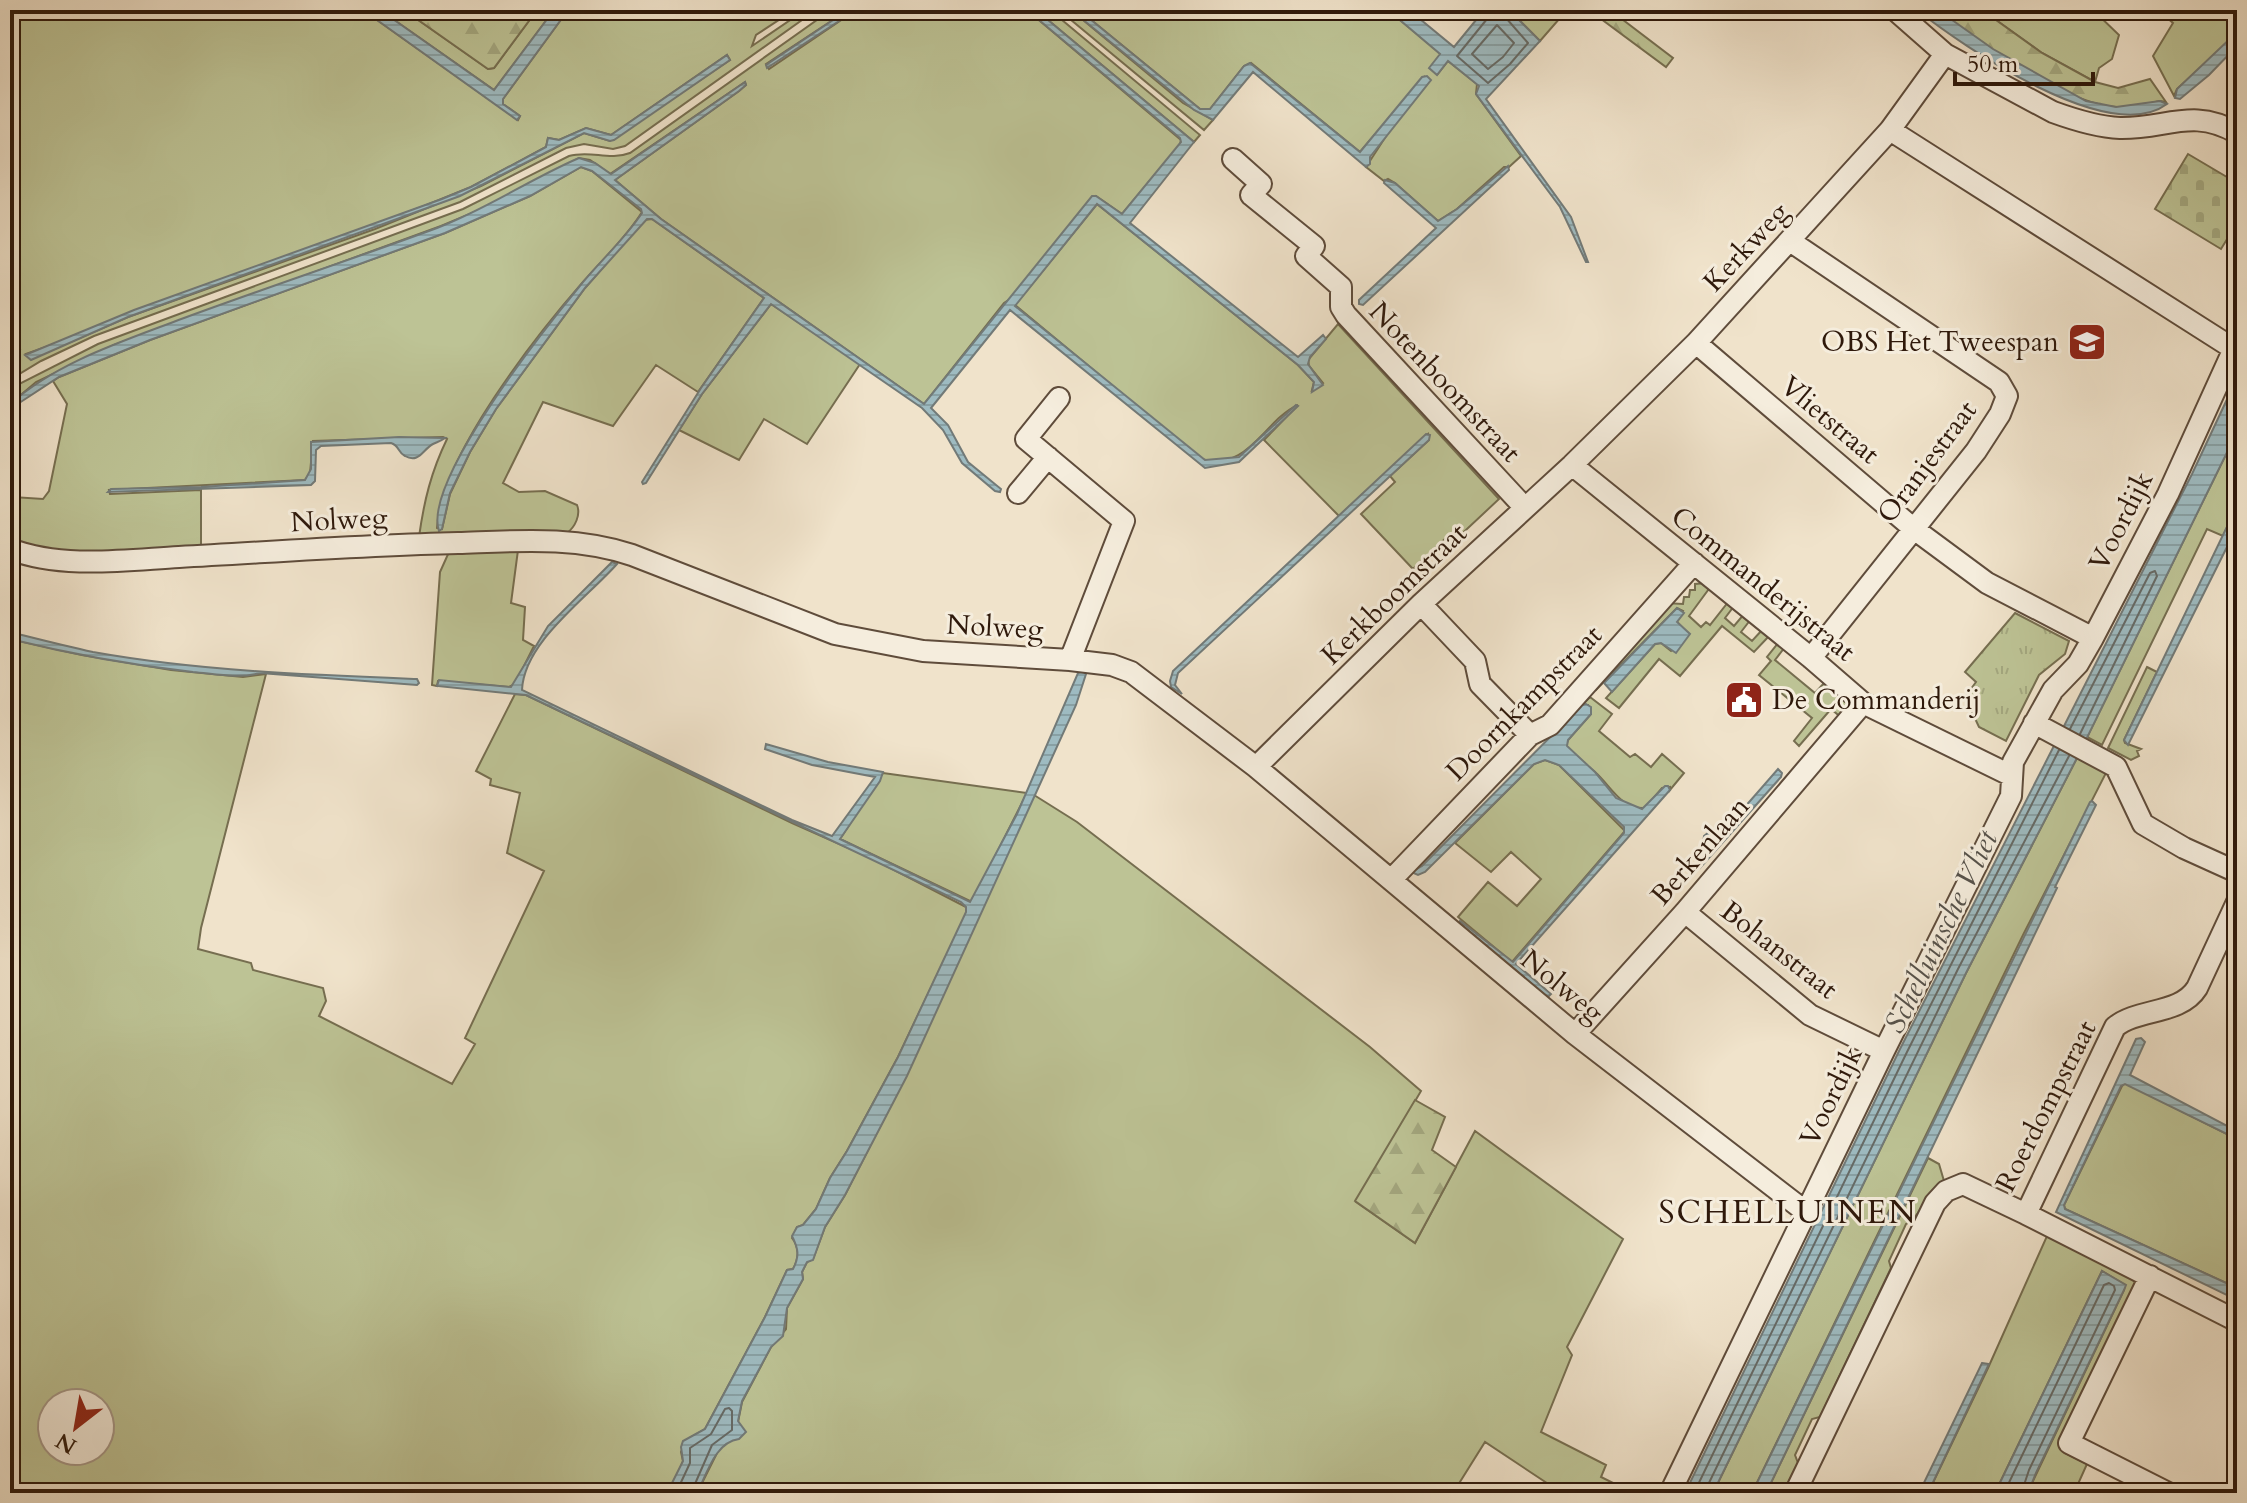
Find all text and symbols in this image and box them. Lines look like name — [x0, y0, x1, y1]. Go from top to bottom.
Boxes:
scale bar — [1955, 36, 2093, 86]
text: 50 m — [1967, 48, 2019, 81]
street label: Kerkweg — [1695, 194, 1797, 300]
street label: Notenboomstraat — [1361, 293, 1530, 471]
school or university icon: OBS Het Tweespan — [2066, 321, 2108, 363]
place label: OBS Het Tweespan — [1821, 323, 2059, 361]
street label: Vlietstraat — [1772, 367, 1888, 473]
street label: Oranjestraat — [1868, 393, 1986, 531]
street label: Voordijk — [2080, 465, 2162, 577]
street label: Nolweg — [290, 498, 389, 542]
street label: Commanderijstraat — [1663, 498, 1863, 670]
street label: Kerkboomstraat — [1313, 515, 1475, 673]
street label: Nolweg — [946, 605, 1045, 649]
street label: Doornkampstraat — [1438, 617, 1610, 789]
public building icon: De Commanderij — [1723, 679, 1765, 721]
place label: De Commanderij — [1772, 681, 1981, 719]
street label: Berkenlaan — [1642, 788, 1758, 914]
water label: Schelluinsche Vliet — [1874, 823, 2008, 1040]
street label: Bohanstraat — [1713, 892, 1846, 1008]
street label: Nolweg — [1512, 941, 1612, 1031]
street label: Roerdompstraat — [1986, 1014, 2106, 1198]
street label: Voordijk — [1791, 1040, 1871, 1152]
district label: SCHELLUINEN — [1658, 1191, 1918, 1235]
north arrow — [36, 1387, 116, 1467]
text: N — [50, 1426, 82, 1461]

